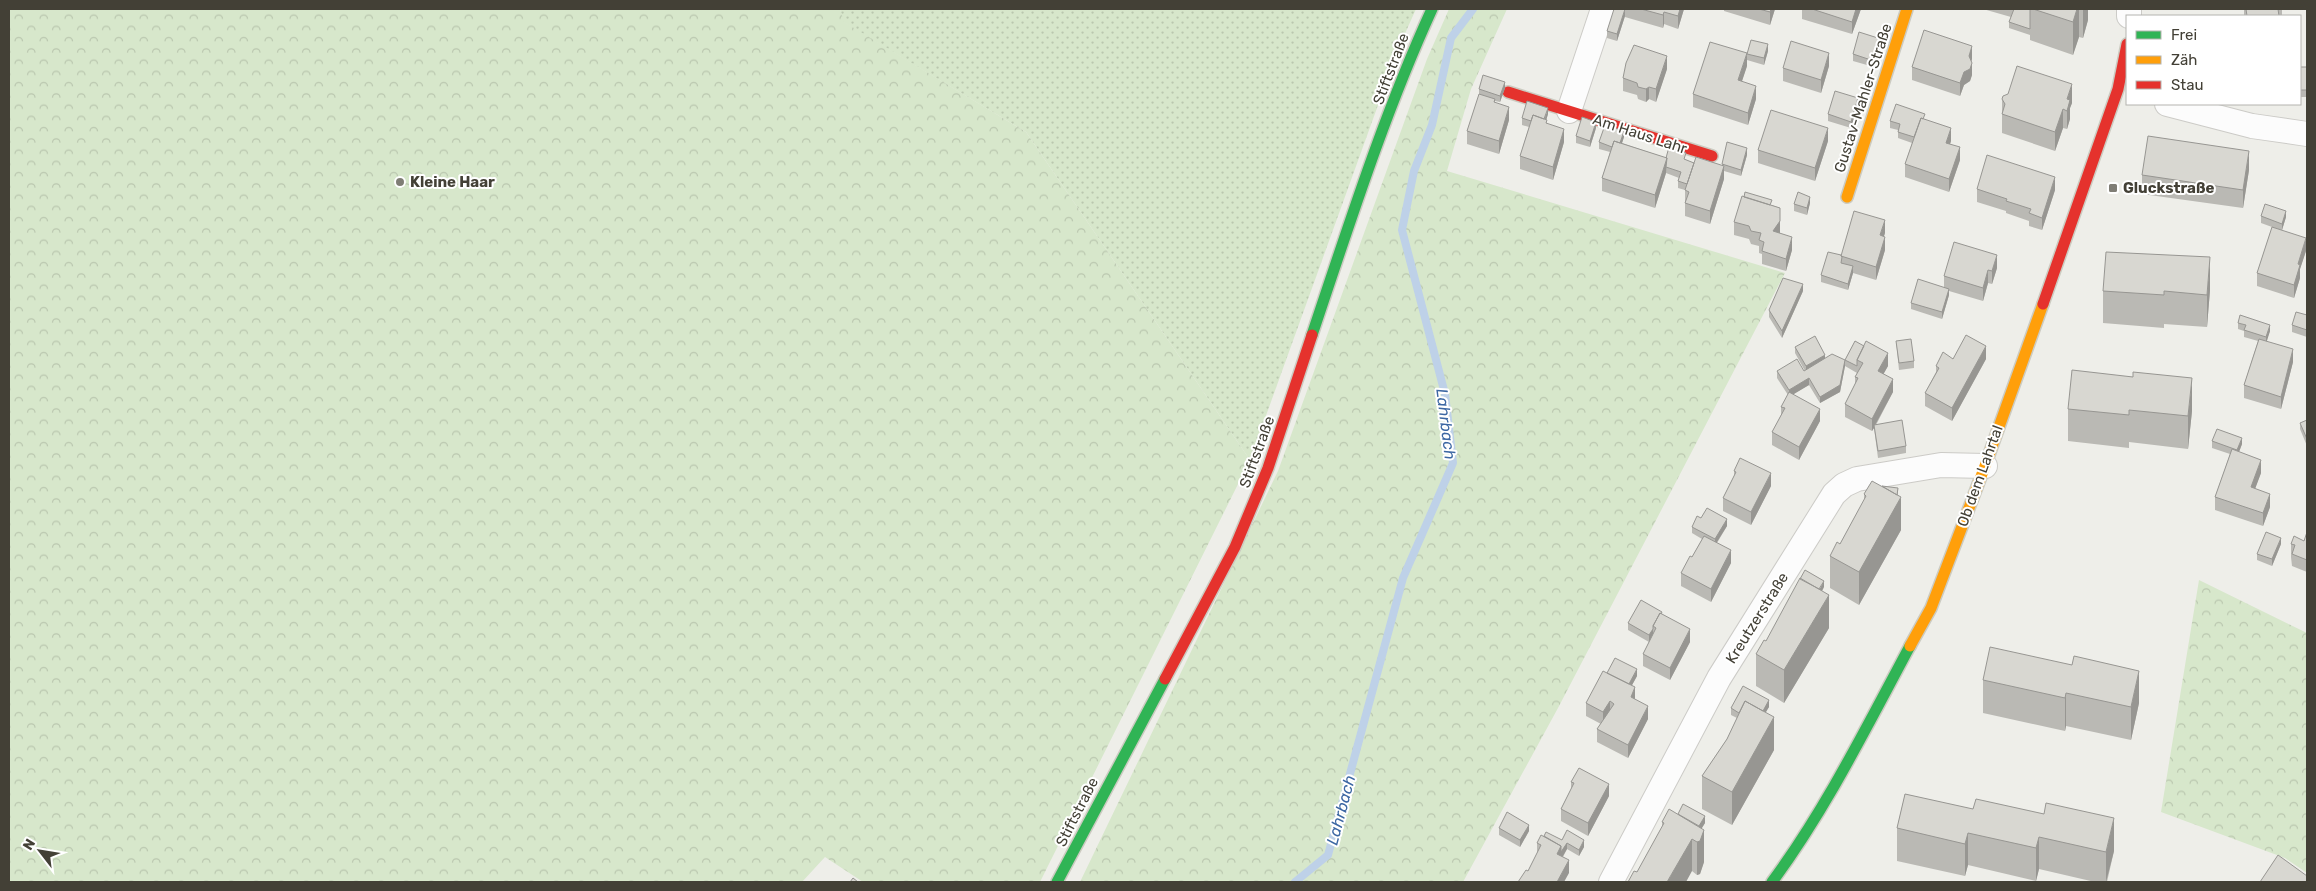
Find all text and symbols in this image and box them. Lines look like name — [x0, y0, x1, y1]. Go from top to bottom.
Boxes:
legend — [2126, 15, 2301, 105]
street label: Gustav-Mahler-Straße — [1830, 21, 1896, 175]
text: Frei — [2171, 26, 2197, 44]
street label: Stiftstraße — [1369, 31, 1413, 107]
text: Zäh — [2171, 51, 2197, 69]
text: Stau — [2171, 76, 2204, 94]
street label: Am Haus Lahr — [1591, 110, 1690, 158]
place label: Kleine Haar — [410, 173, 495, 191]
marker: Kleine Haar — [394, 176, 406, 188]
place label: Gluckstraße — [2123, 179, 2215, 197]
marker: Gluckstraße — [2107, 182, 2119, 194]
water label: Lahrbach — [1432, 387, 1460, 461]
street label: Stiftstraße — [1236, 414, 1278, 490]
street label: Ob dem Lahrtal — [1953, 423, 2007, 529]
street label: Kreutzerstraße — [1722, 569, 1792, 667]
water label: Lahrbach — [1323, 773, 1359, 847]
street label: Stiftstraße — [1052, 774, 1102, 850]
north arrow — [15, 826, 65, 876]
text: N — [19, 836, 39, 853]

